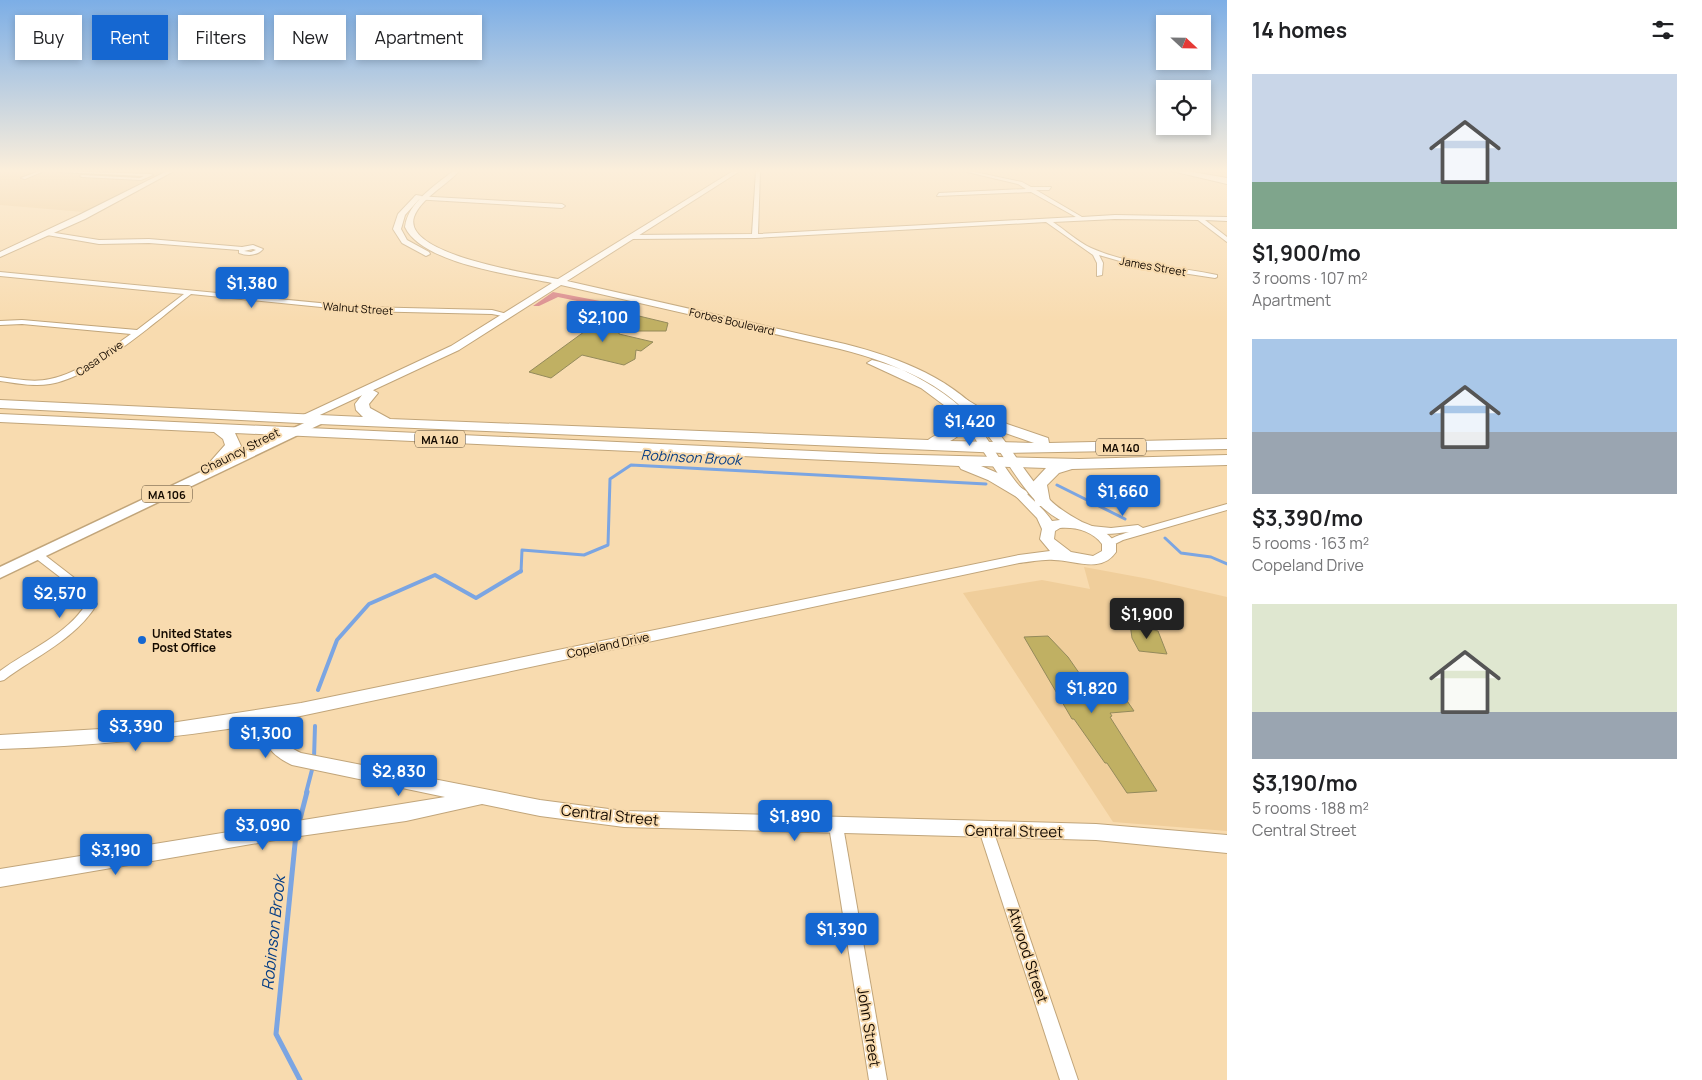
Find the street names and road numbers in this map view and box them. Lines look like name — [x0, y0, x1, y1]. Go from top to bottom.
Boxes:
street label: James Street — [1119, 253, 1187, 279]
street label: Walnut Street — [322, 298, 394, 318]
street label: Forbes Boulevard — [688, 304, 776, 338]
street label: Casa Drive — [73, 336, 126, 379]
street label: Chauncy Street — [197, 424, 283, 478]
road number: MA 140 — [415, 430, 465, 448]
road number: MA 140 — [1096, 438, 1146, 456]
road number: MA 106 — [142, 486, 192, 502]
street label: Copeland Drive — [565, 628, 651, 662]
street label: Central Street — [560, 799, 660, 831]
street label: Central Street — [965, 820, 1063, 842]
street label: Atwood Street — [1003, 904, 1053, 1006]
street label: John Street — [852, 986, 886, 1068]

